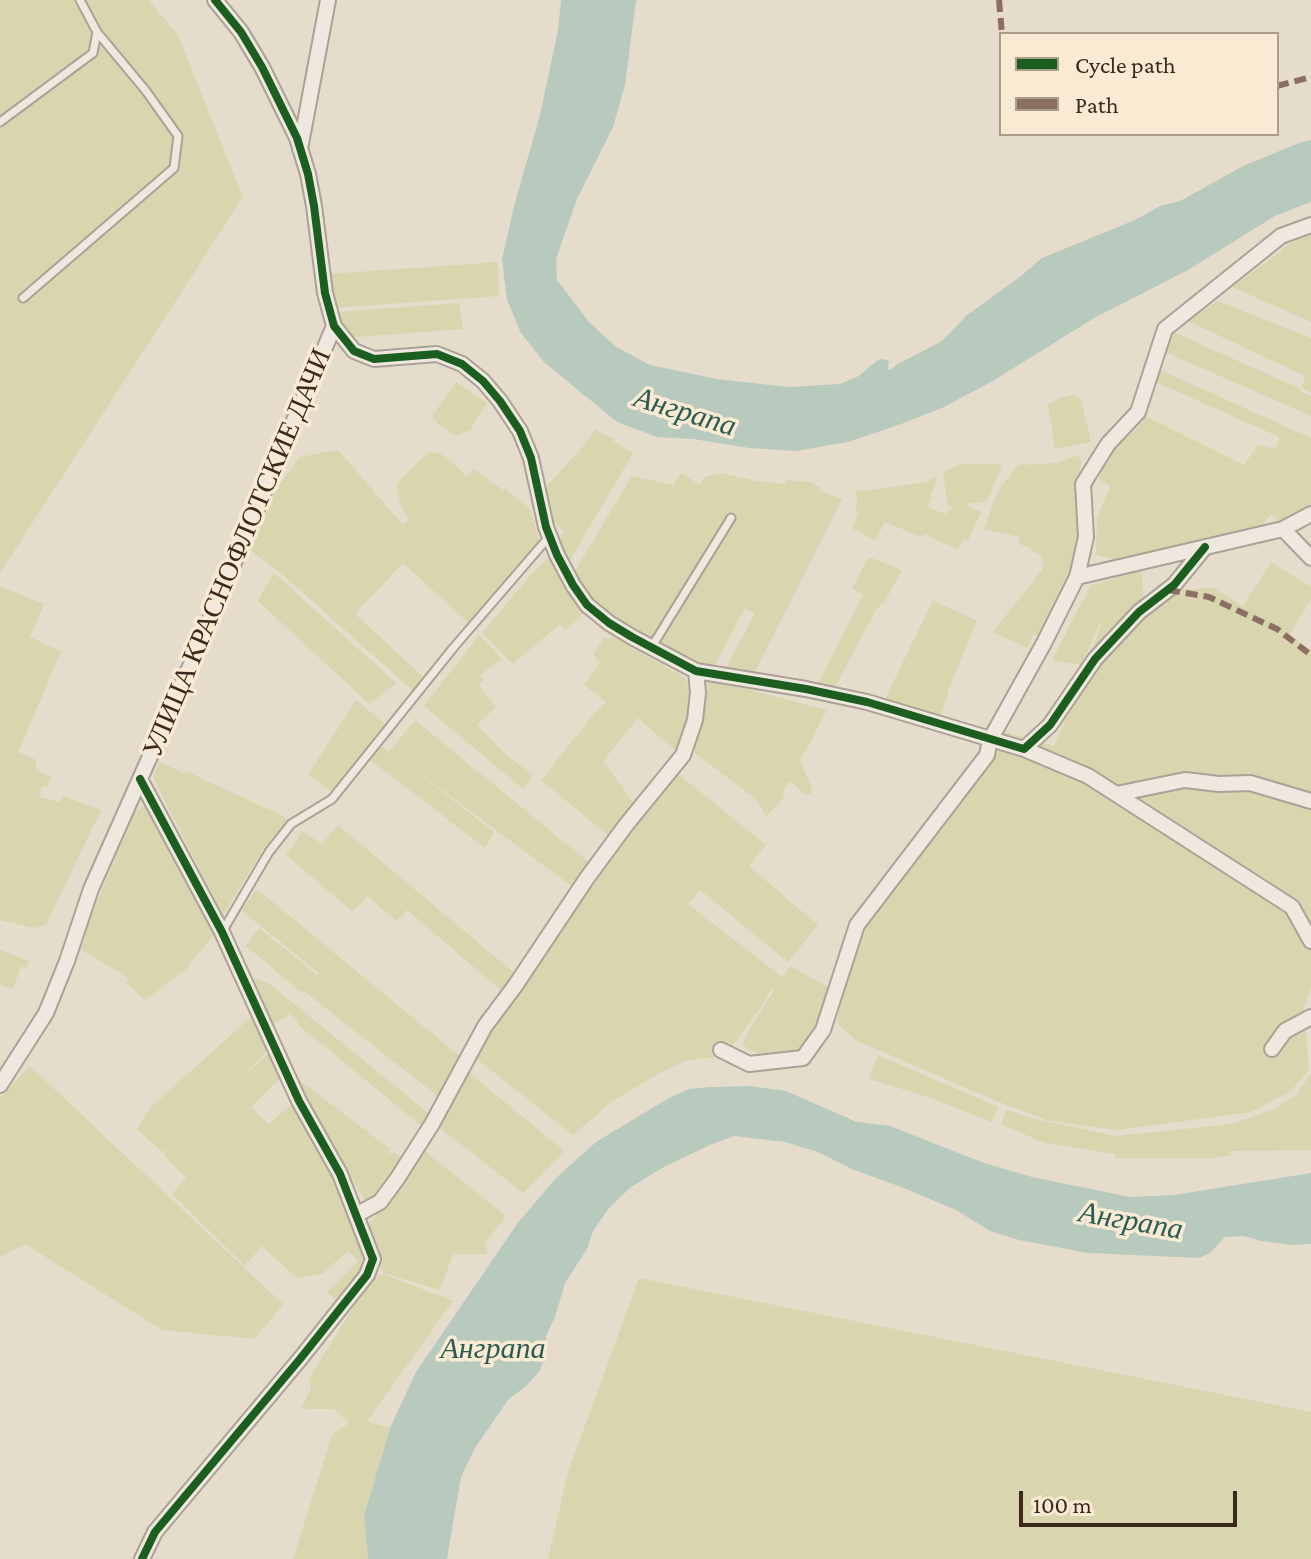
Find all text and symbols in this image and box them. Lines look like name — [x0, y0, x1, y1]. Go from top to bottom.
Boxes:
legend — [999, 32, 1279, 136]
text: Cycle path — [1075, 51, 1176, 78]
text: Path — [1075, 91, 1119, 118]
street label: УЛИЦА КРАСНОФЛОТСКИЕ ДАЧИ — [136, 344, 338, 762]
water label: Анграпа — [630, 379, 740, 445]
water label: Анграпа — [1076, 1194, 1186, 1248]
water label: Анграпа — [441, 1331, 545, 1367]
scale bar — [1023, 1475, 1241, 1525]
text: 100 m — [1033, 1491, 1092, 1518]

